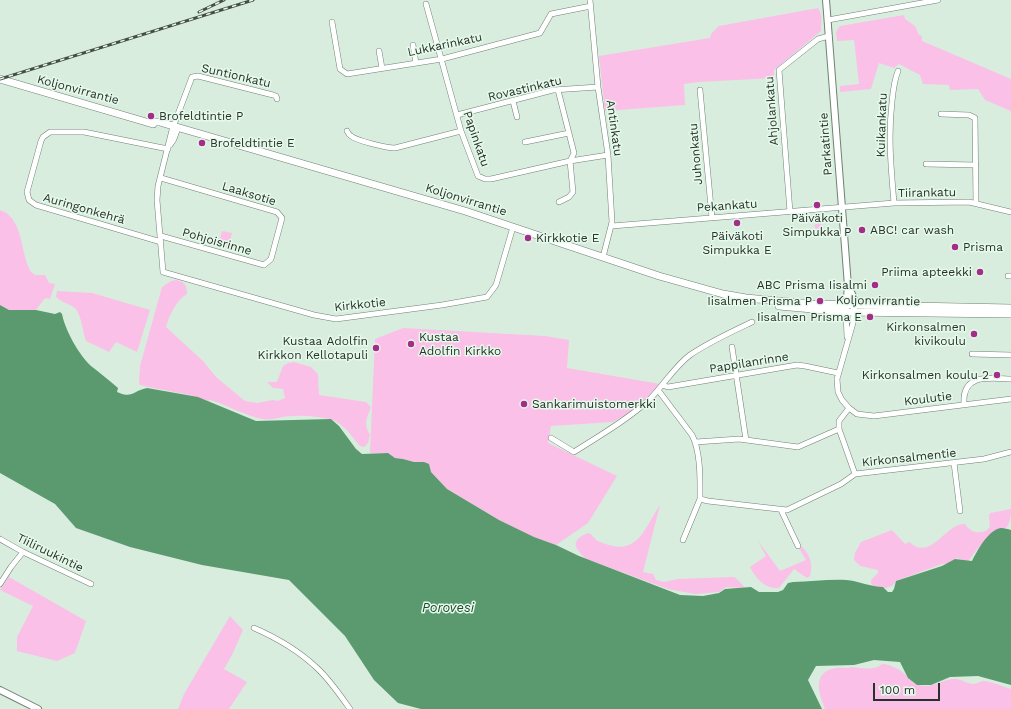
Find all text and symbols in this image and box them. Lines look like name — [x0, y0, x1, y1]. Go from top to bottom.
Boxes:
street label: Lukkarinkatu — [406, 30, 484, 60]
street label: Suntionkatu — [200, 61, 272, 91]
street label: Koljonvirrantie — [35, 72, 121, 108]
street label: Rovastinkatu — [487, 73, 563, 105]
street label: Ahjolankatu — [762, 76, 782, 146]
street label: Kuikankatu — [874, 92, 890, 158]
street label: Antinkatu — [603, 99, 625, 157]
place label: Brofeldtintie P — [159, 109, 243, 123]
street label: Papinkatu — [460, 109, 492, 169]
marker: Brofeldtintie P — [146, 111, 156, 121]
street label: Parkatintie — [817, 112, 835, 176]
street label: Juhonkatu — [686, 123, 706, 185]
place label: Brofeldtintie E — [210, 136, 295, 150]
marker: Brofeldtintie E — [197, 138, 207, 148]
street label: Laaksotie — [220, 179, 278, 209]
street label: Koljonvirrantie — [424, 181, 508, 219]
street label: Tiirankatu — [898, 185, 956, 201]
street label: Auringonkehrä — [42, 190, 126, 228]
street label: Pekankatu — [696, 197, 758, 215]
marker: Päiväkoti Simpukka P — [812, 200, 822, 210]
place label: Päiväkoti Simpukka P — [783, 211, 851, 239]
marker: Päiväkoti Simpukka E — [732, 218, 742, 228]
place label: ABC! car wash — [870, 223, 954, 237]
street label: Pohjoisrinne — [181, 225, 253, 259]
marker: ABC! car wash — [857, 225, 867, 235]
place label: Päiväkoti Simpukka E — [702, 229, 772, 257]
place label: Kirkkotie E — [536, 231, 599, 245]
marker: Kirkkotie E — [523, 233, 533, 243]
place label: Prisma — [963, 240, 1003, 254]
marker: Prisma — [950, 242, 960, 252]
place label: Priima apteekki — [881, 265, 972, 279]
marker: Priima apteekki — [975, 267, 985, 277]
place label: ABC Prisma Iisalmi — [757, 278, 867, 292]
marker: ABC Prisma Iisalmi — [870, 280, 880, 290]
street label: Koljonvirrantie — [836, 293, 920, 309]
place label: Iisalmen Prisma P — [707, 294, 812, 308]
street label: Kirkkotie — [334, 295, 386, 315]
marker: Iisalmen Prisma P — [815, 296, 825, 306]
place label: Iisalmen Prisma E — [757, 310, 862, 324]
marker: Iisalmen Prisma E — [865, 312, 875, 322]
place label: Kirkonsalmen kivikoulu — [886, 320, 966, 348]
marker: Kirkonsalmen kivikoulu — [969, 329, 979, 339]
place label: Kustaa Adolfin Kirkko — [419, 330, 501, 358]
place label: Kustaa Adolfin Kirkkon Kellotapuli — [258, 334, 368, 362]
marker: Kustaa Adolfin Kirkko — [406, 339, 416, 349]
marker: Kustaa Adolfin Kirkkon Kellotapuli — [371, 343, 381, 353]
street label: Pappilanrinne — [708, 350, 790, 376]
place label: Kirkonsalmen koulu 2 — [862, 368, 989, 382]
marker: Kirkonsalmen koulu 2 — [992, 370, 1002, 380]
street label: Koulutie — [903, 389, 953, 409]
place label: Sankarimuistomerkki — [532, 397, 656, 411]
marker: Sankarimuistomerkki — [519, 399, 529, 409]
street label: Kirkonsalmentie — [861, 446, 957, 470]
street label: Tiiliruukintie — [14, 531, 86, 575]
water label: Porovesi — [422, 600, 474, 616]
scale bar — [875, 675, 942, 701]
text: 100 m — [880, 683, 915, 697]

